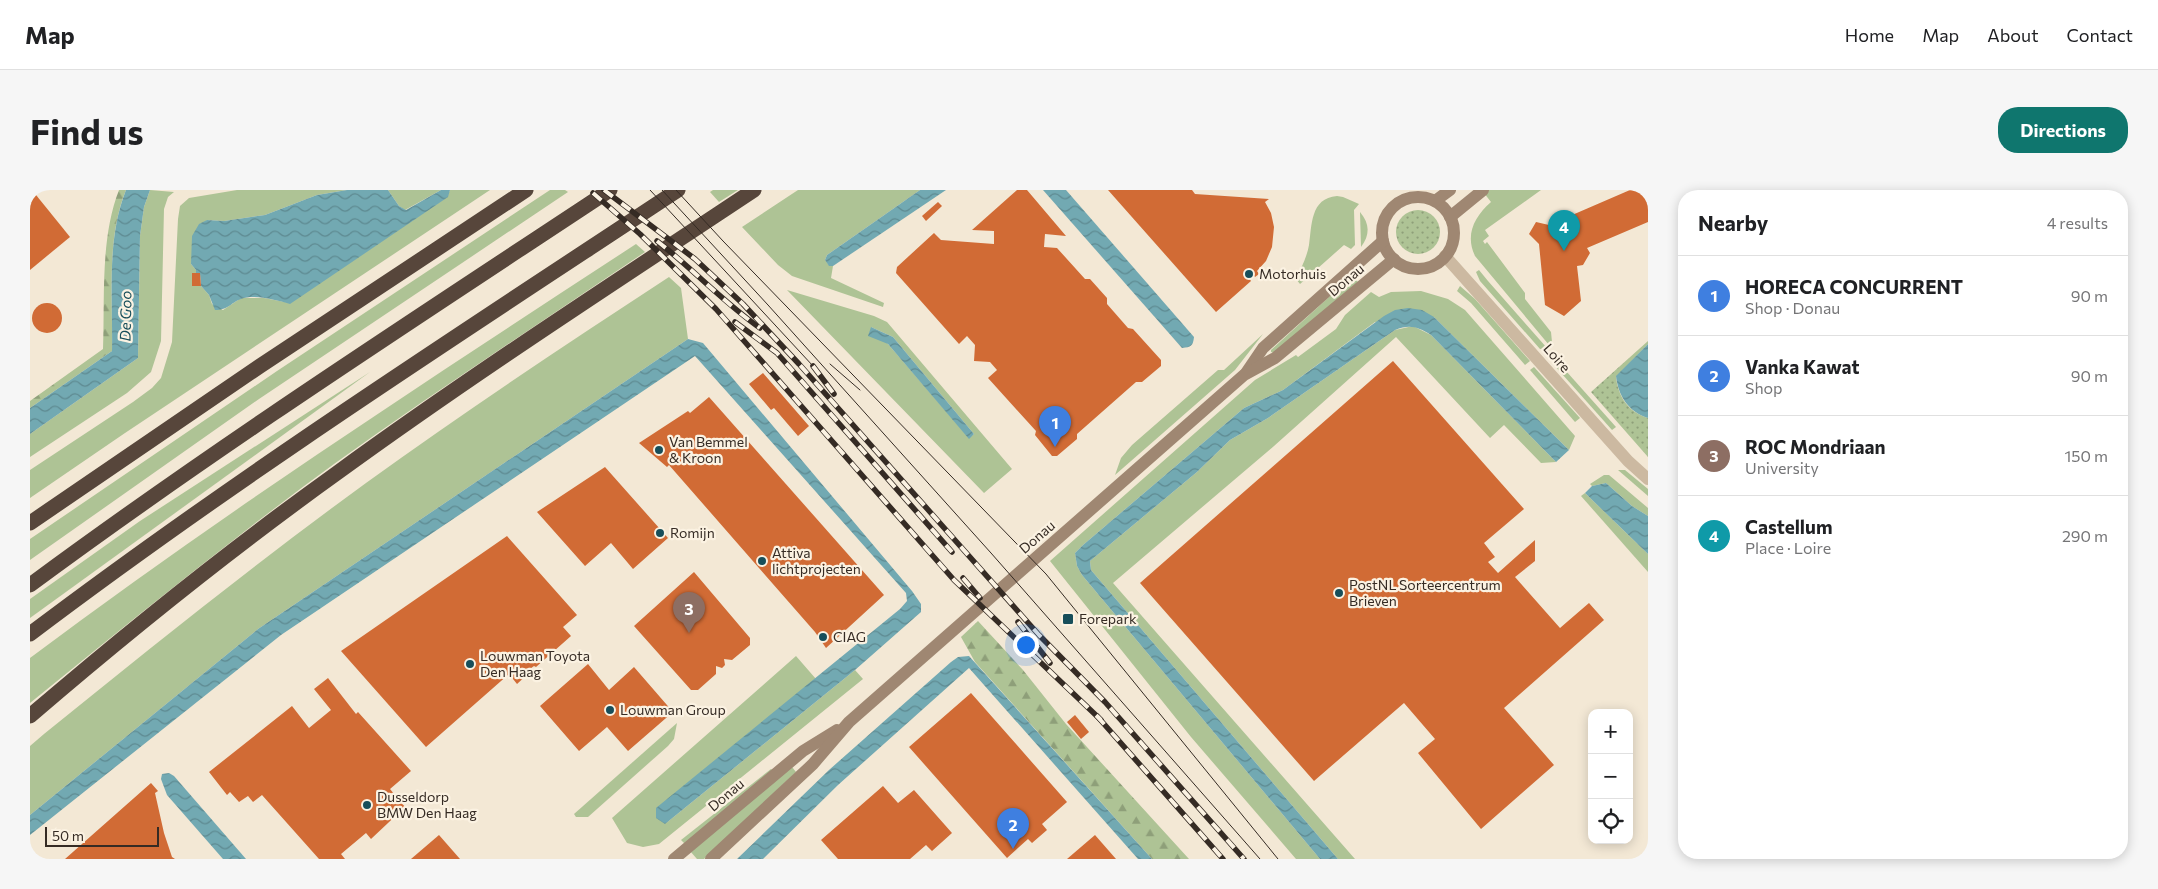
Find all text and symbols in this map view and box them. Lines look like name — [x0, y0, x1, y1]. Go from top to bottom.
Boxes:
text: Map — [25, 20, 75, 49]
text: Home — [1845, 24, 1894, 46]
text: Map — [1922, 24, 1959, 46]
text: About — [1987, 24, 2039, 46]
text: Contact — [2067, 24, 2133, 46]
button: Directions — [1998, 107, 2128, 153]
text: Find us — [30, 109, 144, 152]
pin: 4 — [1548, 210, 1580, 251]
text: Nearby — [1698, 210, 1768, 235]
text: 4 results — [2047, 213, 2108, 232]
street label: Donau — [1324, 260, 1367, 300]
place label: Motorhuis — [1259, 265, 1326, 282]
marker: Motorhuis — [1243, 268, 1255, 280]
text: HORECA CONCURRENT — [1745, 275, 1963, 298]
text: 1 — [1710, 286, 1718, 305]
text: 90 m — [2071, 286, 2108, 305]
water label: De Goo — [116, 290, 134, 342]
text: Shop · Donau — [1745, 298, 1840, 317]
street label: Loire — [1540, 340, 1575, 376]
text: Vanka Kawat — [1745, 355, 1860, 378]
text: 2 — [1709, 366, 1719, 385]
text: 90 m — [2071, 366, 2108, 385]
text: Shop — [1745, 378, 1783, 397]
pin: 1 — [1039, 406, 1071, 447]
place label: Van Bemmel & Kroon — [669, 433, 748, 466]
text: ROC Mondriaan — [1745, 435, 1886, 458]
marker: Van Bemmel & Kroon — [653, 444, 665, 456]
text: 3 — [1709, 446, 1719, 465]
text: 150 m — [2065, 446, 2108, 465]
text: University — [1745, 458, 1819, 477]
text: Castellum — [1745, 515, 1832, 538]
street label: Donau — [1015, 516, 1058, 557]
place label: Romijn — [670, 524, 715, 541]
text: 4 — [1709, 526, 1719, 545]
text: 290 m — [2062, 526, 2108, 545]
marker: Romijn — [654, 527, 666, 539]
text: Place · Loire — [1745, 538, 1831, 557]
place label: Attiva lichtprojecten — [772, 544, 861, 577]
marker: Attiva lichtprojecten — [756, 555, 768, 567]
place label: PostNL Sorteercentrum Brieven — [1349, 576, 1501, 609]
marker: PostNL Sorteercentrum Brieven — [1333, 587, 1345, 599]
pin: 3 — [673, 592, 705, 633]
place label: Forepark — [1079, 610, 1137, 627]
marker: Forepark — [1061, 612, 1075, 626]
place label: CIAG — [833, 628, 866, 645]
marker: CIAG — [817, 631, 829, 643]
your location — [1013, 632, 1039, 658]
place label: Louwman Toyota Den Haag — [480, 647, 590, 680]
marker: Louwman Toyota Den Haag — [464, 658, 476, 670]
place label: Louwman Group — [620, 701, 726, 718]
marker: Louwman Group — [604, 704, 616, 716]
map controls — [1588, 709, 1633, 844]
button: + — [1588, 709, 1633, 754]
button: − — [1588, 754, 1633, 799]
street label: Donau — [704, 775, 747, 815]
place label: Dusseldorp BMW Den Haag — [377, 788, 477, 821]
marker: Dusseldorp BMW Den Haag — [361, 799, 373, 811]
button: locate — [1588, 799, 1633, 844]
pin: 2 — [997, 808, 1029, 849]
scale bar — [45, 824, 159, 847]
text: 50 m — [52, 827, 84, 844]

